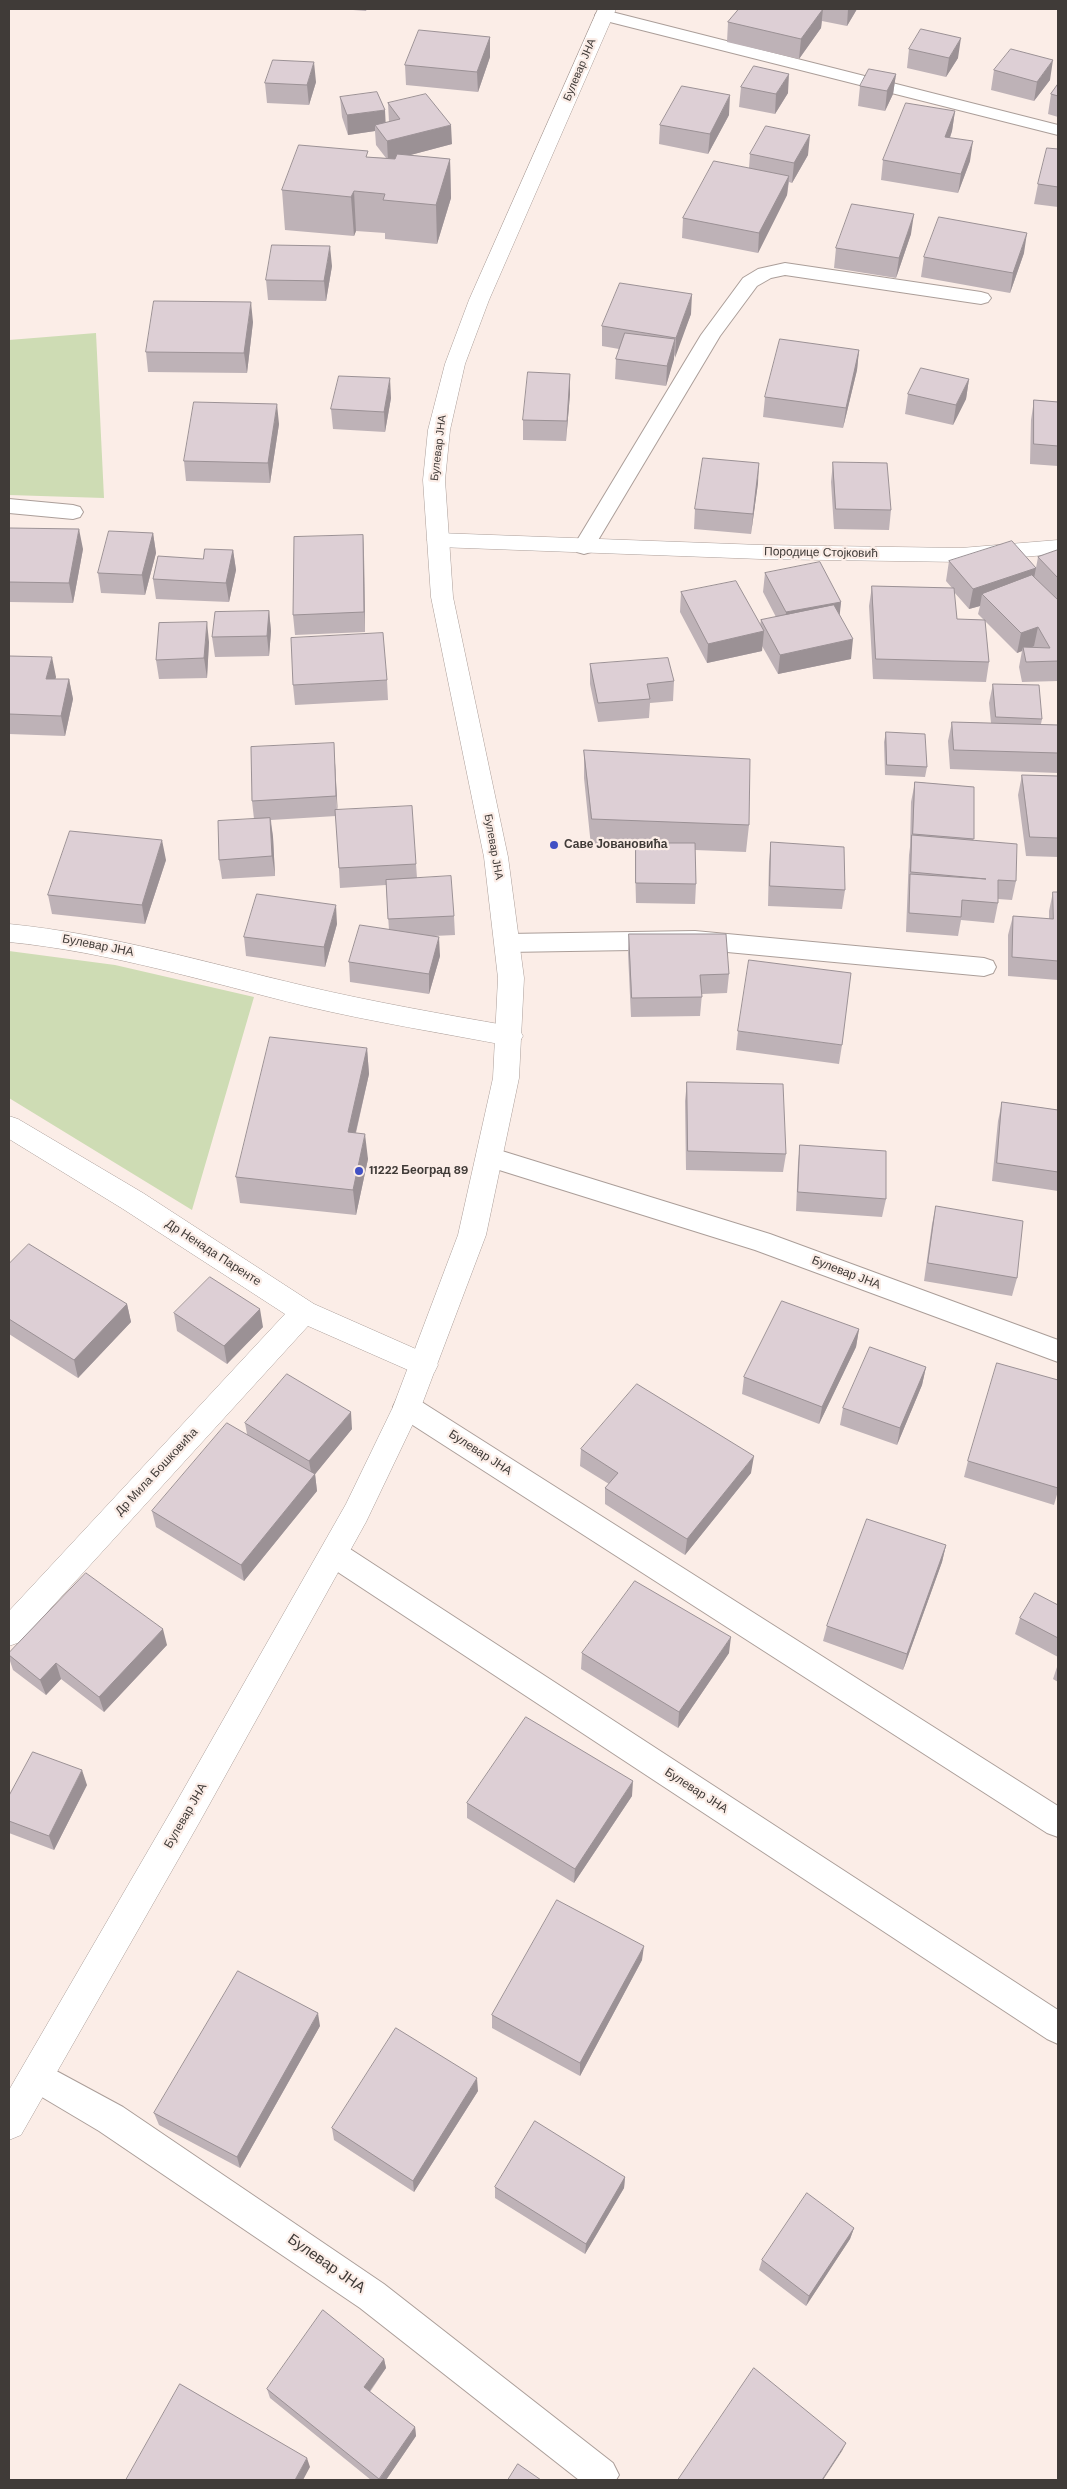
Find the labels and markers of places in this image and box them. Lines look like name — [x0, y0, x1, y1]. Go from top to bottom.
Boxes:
place label: Саве Јовановића — [564, 838, 667, 852]
marker: Саве Јовановића — [548, 839, 560, 851]
place label: 11222 Београд 89 — [369, 1164, 468, 1178]
marker: 11222 Београд 89 — [353, 1165, 365, 1177]

